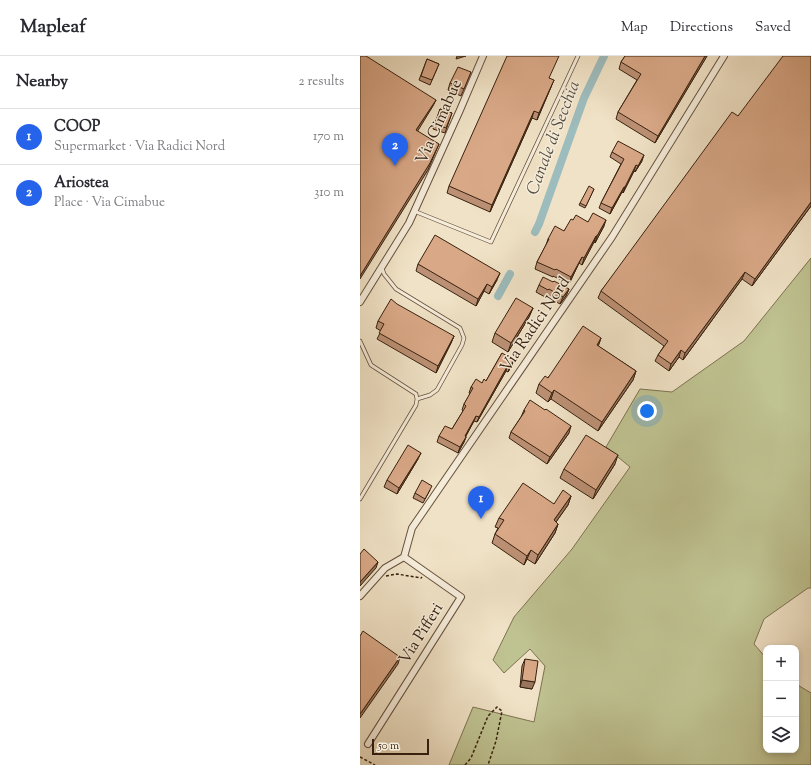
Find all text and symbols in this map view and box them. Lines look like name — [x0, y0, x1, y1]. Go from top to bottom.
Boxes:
text: Mapleaf — [20, 14, 86, 41]
text: Map — [621, 18, 648, 38]
text: Directions — [670, 18, 733, 38]
text: Saved — [755, 18, 791, 38]
text: Nearby — [16, 70, 68, 94]
text: 2 results — [299, 73, 344, 91]
street label: Via Cimabue — [411, 76, 469, 168]
water label: Canale di Secchia — [521, 77, 587, 199]
text: COOP — [54, 117, 100, 138]
text: 1 — [27, 128, 31, 146]
text: 170 m — [313, 128, 344, 146]
pin: 2 — [382, 133, 408, 166]
text: Supermarket · Via Radici Nord — [54, 138, 225, 156]
text: Ariostea — [54, 173, 109, 194]
text: 2 — [26, 184, 32, 202]
text: 310 m — [314, 184, 344, 202]
text: Place · Via Cimabue — [54, 194, 165, 212]
street label: Via Radici Nord — [495, 273, 577, 377]
your location — [637, 401, 657, 421]
pin: 1 — [468, 486, 494, 519]
street label: Via Pifferi — [394, 599, 450, 669]
map controls — [763, 645, 799, 753]
button: + — [763, 645, 799, 681]
button: − — [763, 681, 799, 717]
button: layers — [763, 717, 799, 753]
scale bar — [372, 737, 429, 756]
text: 50 m — [378, 738, 399, 754]

